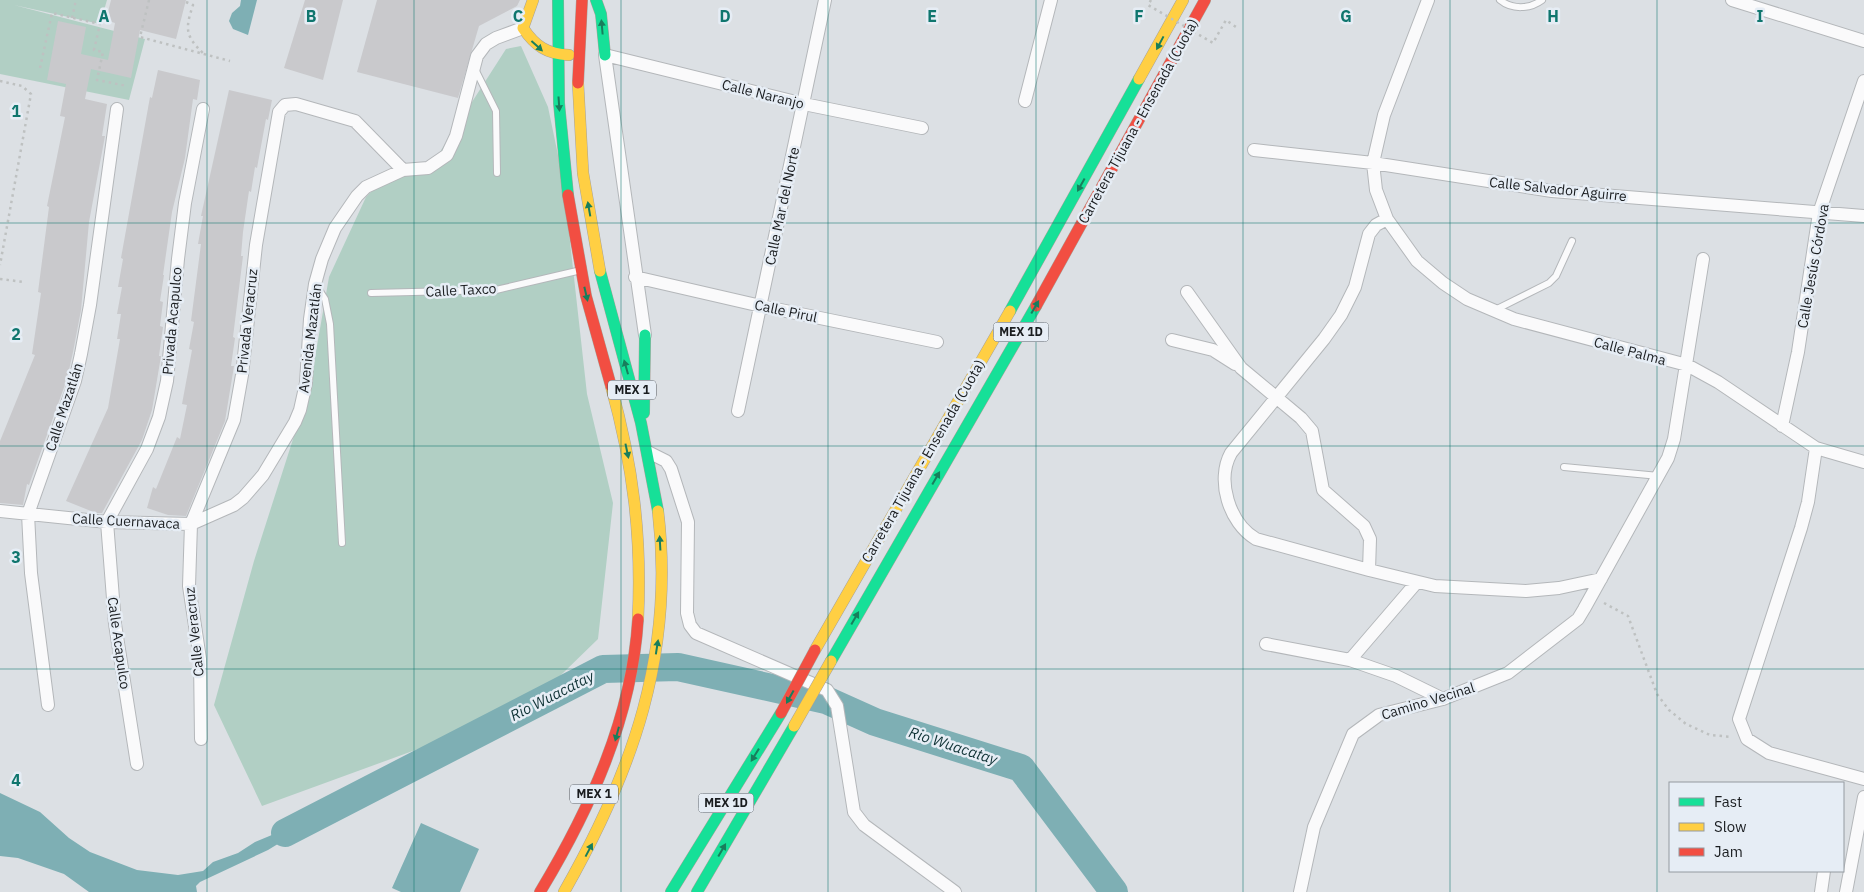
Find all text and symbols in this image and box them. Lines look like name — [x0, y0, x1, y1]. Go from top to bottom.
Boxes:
text: A — [99, 6, 110, 26]
text: B — [306, 6, 317, 26]
text: C — [513, 6, 523, 26]
text: D — [719, 6, 731, 26]
text: E — [927, 6, 937, 26]
text: F — [1134, 6, 1144, 26]
text: G — [1340, 6, 1352, 26]
text: H — [1547, 6, 1559, 26]
text: I — [1757, 6, 1764, 26]
street label: Carretera Tijuana - Ensenada (Cuota) — [1074, 15, 1202, 227]
one-way arrow — [598, 19, 606, 35]
one-way arrow — [1156, 36, 1164, 50]
one-way arrow — [531, 40, 543, 52]
street label: Calle Naranjo — [720, 75, 806, 113]
one-way arrow — [556, 96, 564, 112]
text: 1 — [11, 101, 21, 121]
street label: Calle Mar del Norte — [761, 145, 803, 267]
street label: Calle Salvador Aguirre — [1488, 173, 1628, 205]
one-way arrow — [1077, 178, 1085, 192]
one-way arrow — [584, 200, 592, 216]
street label: Calle Jesús Córdova — [1793, 202, 1833, 330]
street label: Privada Acapulco — [158, 266, 186, 376]
street label: Privada Veracruz — [233, 267, 261, 374]
street label: Calle Taxco — [425, 279, 497, 301]
street label: Avenida Mazatlán — [294, 282, 326, 394]
one-way arrow — [582, 286, 590, 301]
street label: Calle Pirul — [753, 296, 819, 326]
one-way arrow — [1031, 299, 1039, 314]
road number: MEX 1D — [994, 322, 1048, 342]
text: 2 — [11, 324, 21, 344]
street label: Calle Palma — [1592, 333, 1669, 369]
street label: Carretera Tijuana - Ensenada (Cuota) — [857, 356, 989, 566]
one-way arrow — [622, 359, 630, 374]
street label: Calle Mazatlán — [41, 361, 87, 453]
road number: MEX 1 — [608, 380, 656, 400]
one-way arrow — [623, 443, 631, 458]
one-way arrow — [932, 471, 941, 484]
street label: Calle Cuernavaca — [71, 509, 181, 533]
one-way arrow — [656, 535, 664, 551]
text: 3 — [11, 547, 21, 567]
street label: Calle Veracruz — [180, 586, 208, 678]
street label: Calle Acapulco — [104, 596, 134, 690]
one-way arrow — [851, 612, 860, 625]
one-way arrow — [653, 639, 661, 655]
water label: Rio Wuacatay — [507, 666, 598, 725]
street label: Camino Vecinal — [1379, 678, 1477, 724]
one-way arrow — [785, 691, 794, 704]
water label: Rio Wuacatay — [907, 722, 1000, 769]
one-way arrow — [612, 727, 620, 742]
one-way arrow — [751, 748, 760, 761]
text: 4 — [11, 770, 21, 790]
legend — [1669, 782, 1844, 872]
road number: MEX 1 — [570, 784, 618, 804]
text: Fast — [1714, 792, 1742, 811]
road number: MEX 1D — [698, 794, 754, 812]
text: Slow — [1714, 817, 1747, 836]
text: Jam — [1714, 842, 1743, 861]
one-way arrow — [585, 843, 593, 857]
one-way arrow — [717, 843, 726, 856]

